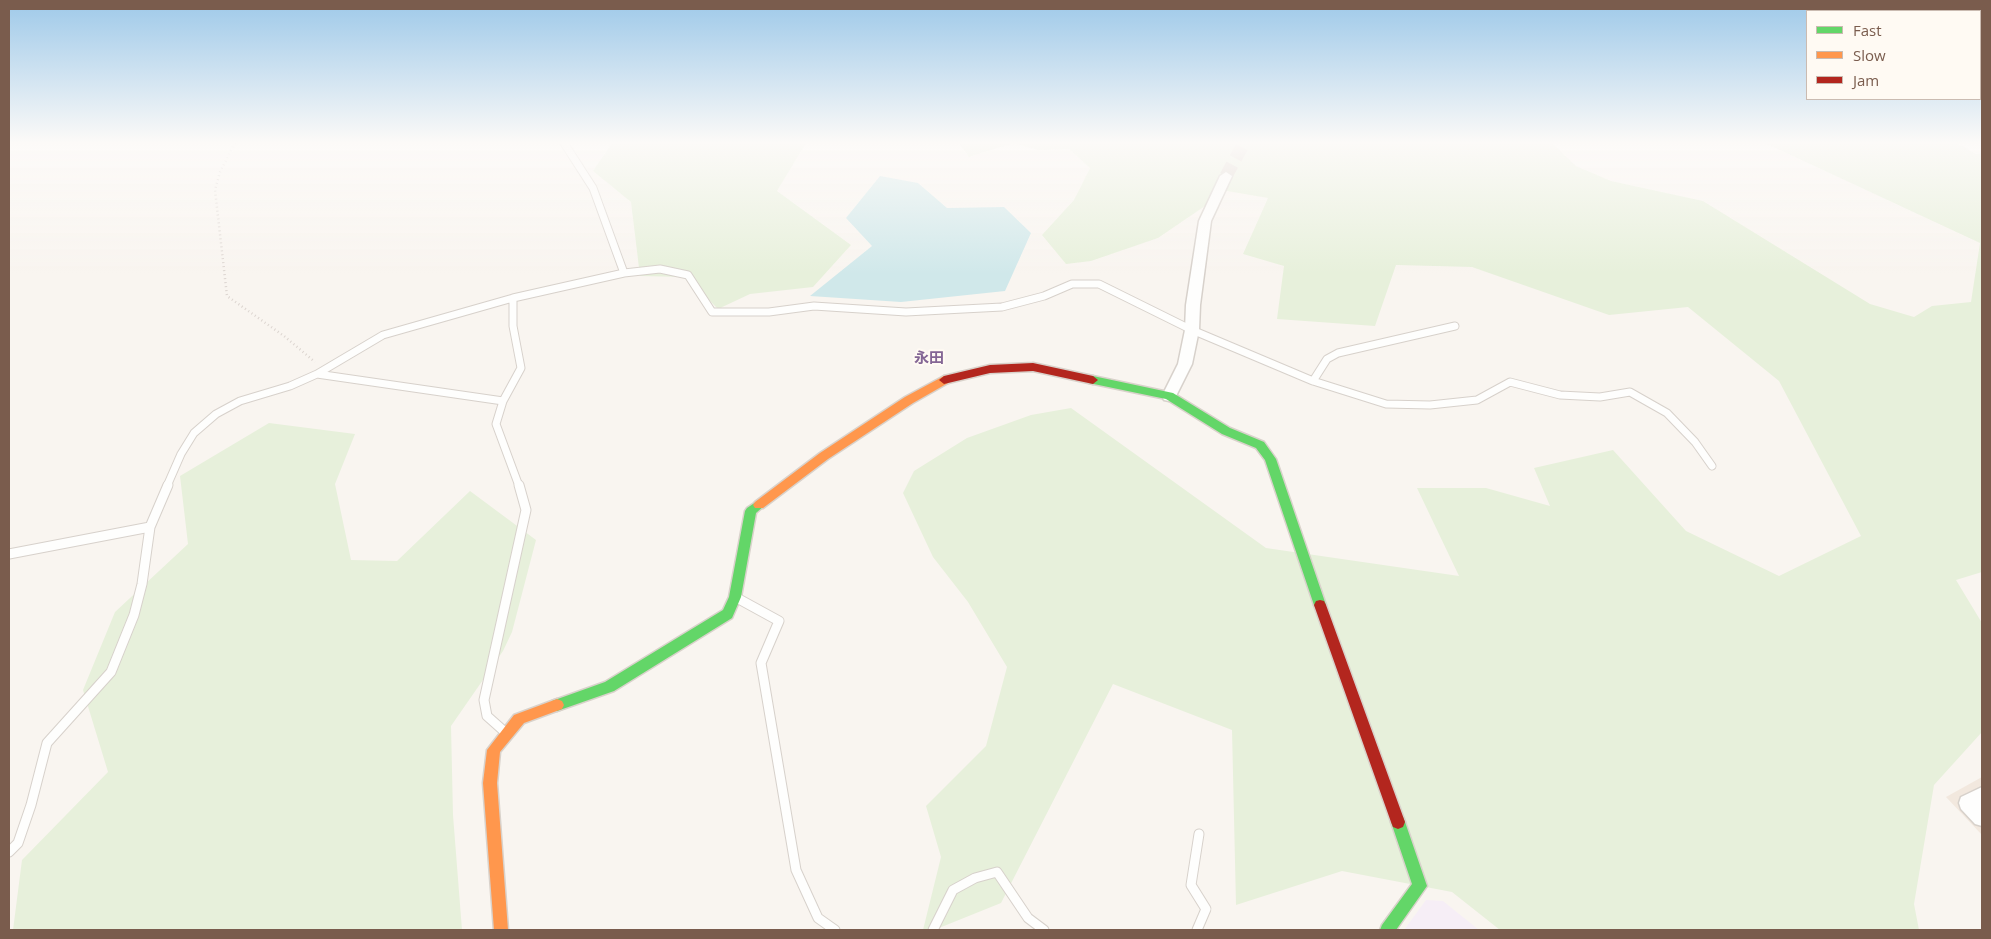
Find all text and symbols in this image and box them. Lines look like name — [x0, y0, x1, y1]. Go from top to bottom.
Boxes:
legend — [1806, 10, 1981, 100]
text: Fast — [1853, 20, 1882, 40]
text: Slow — [1853, 45, 1886, 65]
text: Jam — [1853, 70, 1879, 90]
district label: 永田 — [914, 350, 944, 368]

